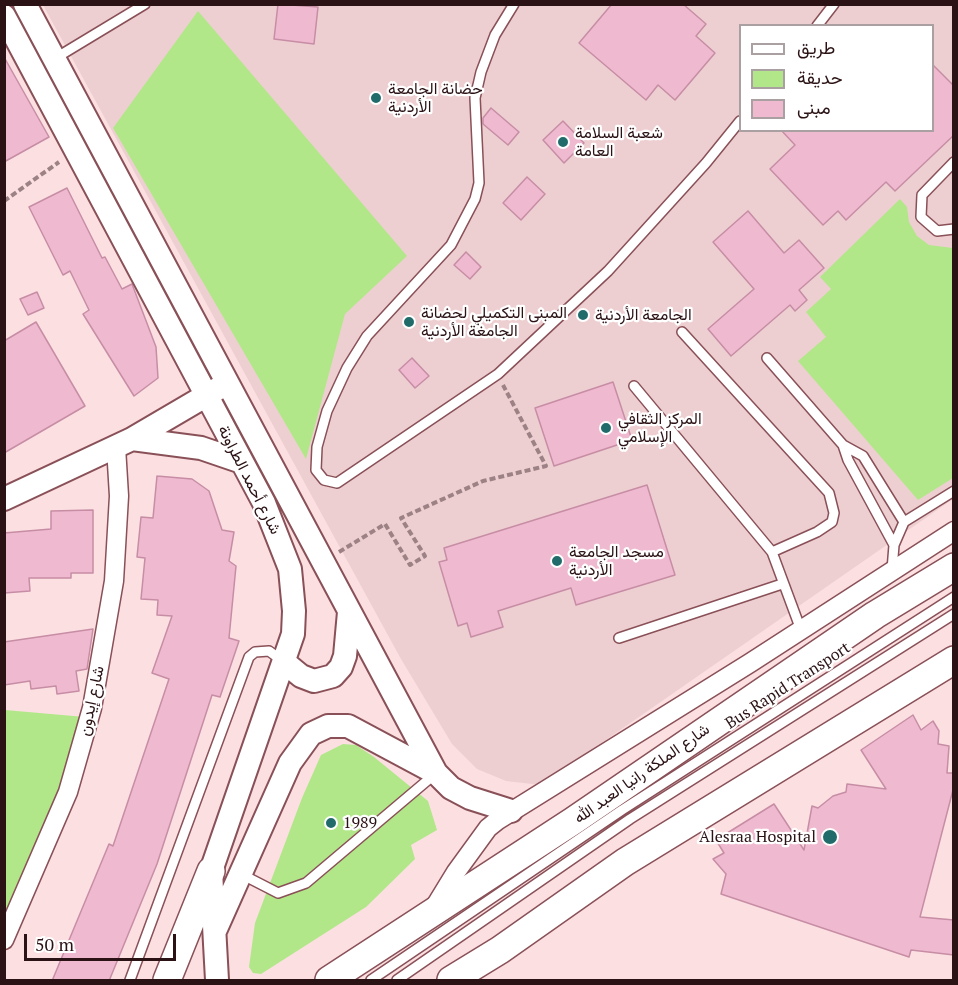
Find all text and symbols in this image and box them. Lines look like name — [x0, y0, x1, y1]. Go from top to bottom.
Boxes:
legend — [739, 24, 934, 132]
text: طريق — [797, 35, 835, 59]
text: حديقة — [797, 65, 843, 89]
place label: حضانة الجامعة الأردنية — [388, 79, 483, 117]
marker: حضانة الجامعة الأردنية — [369, 91, 383, 105]
text: مبنى — [797, 95, 831, 119]
place label: شعبة السلامة العامة — [575, 123, 663, 161]
marker: شعبة السلامة العامة — [556, 135, 570, 149]
place label: المبنى التكميلي لحضانة الجامغة الأردنية — [421, 303, 567, 341]
place label: الجامعة الأردنية — [595, 305, 692, 325]
marker: الجامعة الأردنية — [576, 308, 590, 322]
marker: المبنى التكميلي لحضانة الجامغة الأردنية — [402, 315, 416, 329]
place label: المركز الثقافي الإسلامي — [618, 409, 702, 447]
marker: المركز الثقافي الإسلامي — [599, 421, 613, 435]
street label: شارع أحمد الطراونة — [213, 422, 285, 538]
place label: مسجد الجامعة الأردنية — [569, 542, 664, 580]
marker: مسجد الجامعة الأردنية — [550, 554, 564, 568]
street label: Bus Rapid Transport — [722, 639, 854, 733]
street label: شارع إيدون — [75, 664, 109, 738]
street label: شارع الملكة رانيا العبد الله — [571, 720, 713, 828]
place label: 1989 — [343, 813, 377, 833]
marker: 1989 — [324, 816, 338, 830]
place label: Alesraa Hospital — [699, 827, 816, 847]
marker: Alesraa Hospital — [821, 828, 839, 846]
scale bar — [27, 922, 178, 960]
text: 50 m — [35, 932, 74, 956]

